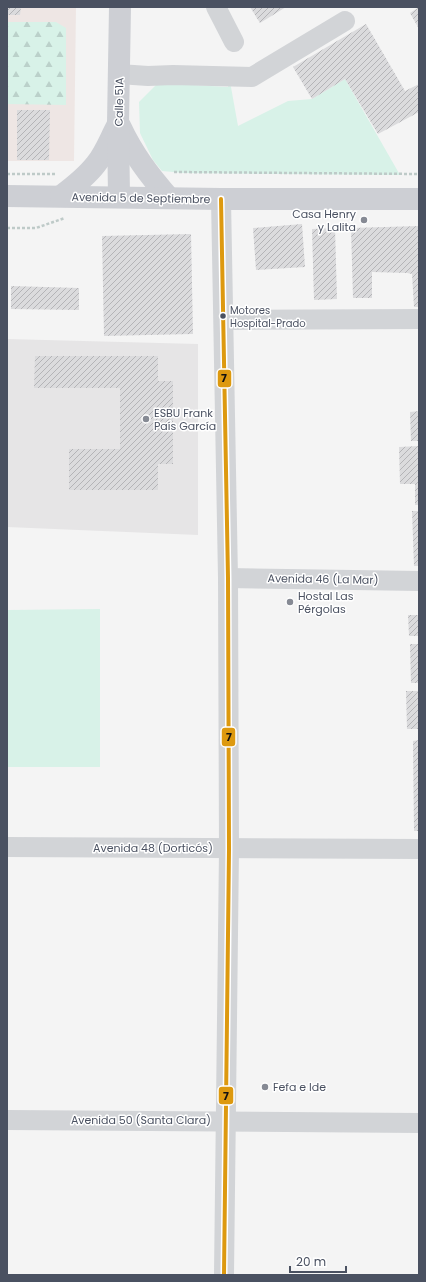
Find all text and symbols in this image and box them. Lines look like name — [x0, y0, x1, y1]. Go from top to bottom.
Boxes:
street label: Calle 51A — [111, 77, 127, 127]
street label: Avenida 5 de Septiembre — [71, 189, 211, 207]
place label: Casa Henry y Lalita — [292, 206, 357, 235]
marker: Casa Henry y Lalita — [359, 215, 369, 225]
place label: Motores Hospital-Prado — [230, 303, 306, 331]
marker: Motores Hospital-Prado — [218, 311, 228, 321]
line badge: 7 — [217, 369, 232, 388]
text: 7 — [221, 370, 227, 386]
place label: ESBU Frank País García — [154, 405, 216, 434]
marker: ESBU Frank País García — [141, 414, 151, 424]
street label: Avenida 46 (La Mar) — [267, 570, 379, 588]
place label: Hostal Las Pérgolas — [298, 588, 354, 617]
marker: Hostal Las Pérgolas — [285, 597, 295, 607]
line badge: 7 — [221, 727, 236, 747]
text: 7 — [226, 729, 232, 745]
street label: Avenida 48 (Dorticós) — [93, 840, 213, 856]
place label: Fefa e Ide — [273, 1079, 326, 1095]
marker: Fefa e Ide — [260, 1082, 270, 1092]
line badge: 7 — [218, 1086, 234, 1105]
text: 7 — [223, 1088, 229, 1104]
street label: Avenida 50 (Santa Clara) — [71, 1112, 211, 1128]
scale bar — [290, 1248, 346, 1274]
text: 20 m — [296, 1253, 326, 1270]

